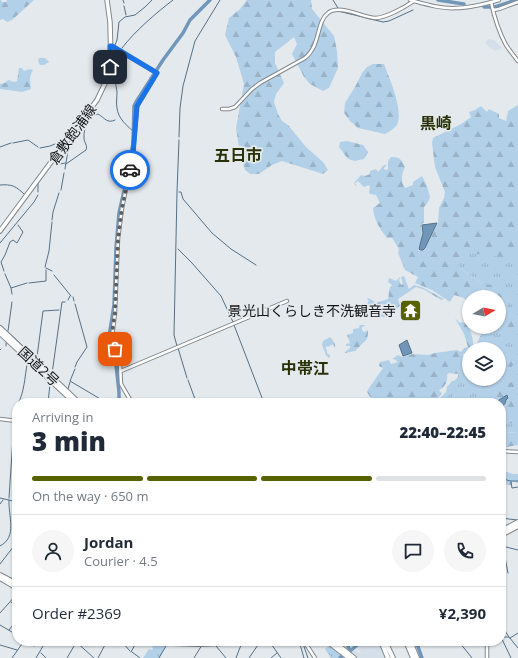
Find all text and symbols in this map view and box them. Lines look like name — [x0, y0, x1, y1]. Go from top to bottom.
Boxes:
pin — [93, 50, 127, 84]
icon: home — [99, 56, 121, 78]
street label: 倉敷飽浦線 — [44, 100, 100, 168]
district label: 黒崎 — [420, 112, 452, 134]
district label: 五日市 — [214, 144, 262, 166]
courier — [110, 150, 150, 190]
icon: car — [119, 159, 141, 181]
north arrow — [462, 290, 506, 334]
map controls — [462, 290, 506, 386]
temple icon: 景光山くらしき不洗観音寺 — [398, 297, 424, 323]
place label: 景光山くらしき不洗観音寺 — [228, 301, 396, 320]
pin — [98, 332, 132, 366]
icon: bag — [104, 338, 126, 360]
street label: 国道2号 — [14, 342, 64, 390]
button: layers — [462, 342, 506, 386]
district label: 中帯江 — [281, 357, 329, 379]
text: Arriving in — [32, 408, 94, 426]
text: 22:40–22:45 — [400, 422, 486, 442]
text: 3 min — [32, 423, 106, 459]
text: On the way · 650 m — [32, 487, 148, 505]
button: person — [32, 530, 74, 572]
button: chat — [392, 530, 434, 572]
button: phone — [444, 530, 486, 572]
text: Jordan — [84, 532, 133, 552]
text: Courier · 4.5 — [84, 552, 158, 570]
text: Order #2369 — [32, 603, 121, 623]
text: ¥2,390 — [439, 603, 486, 623]

